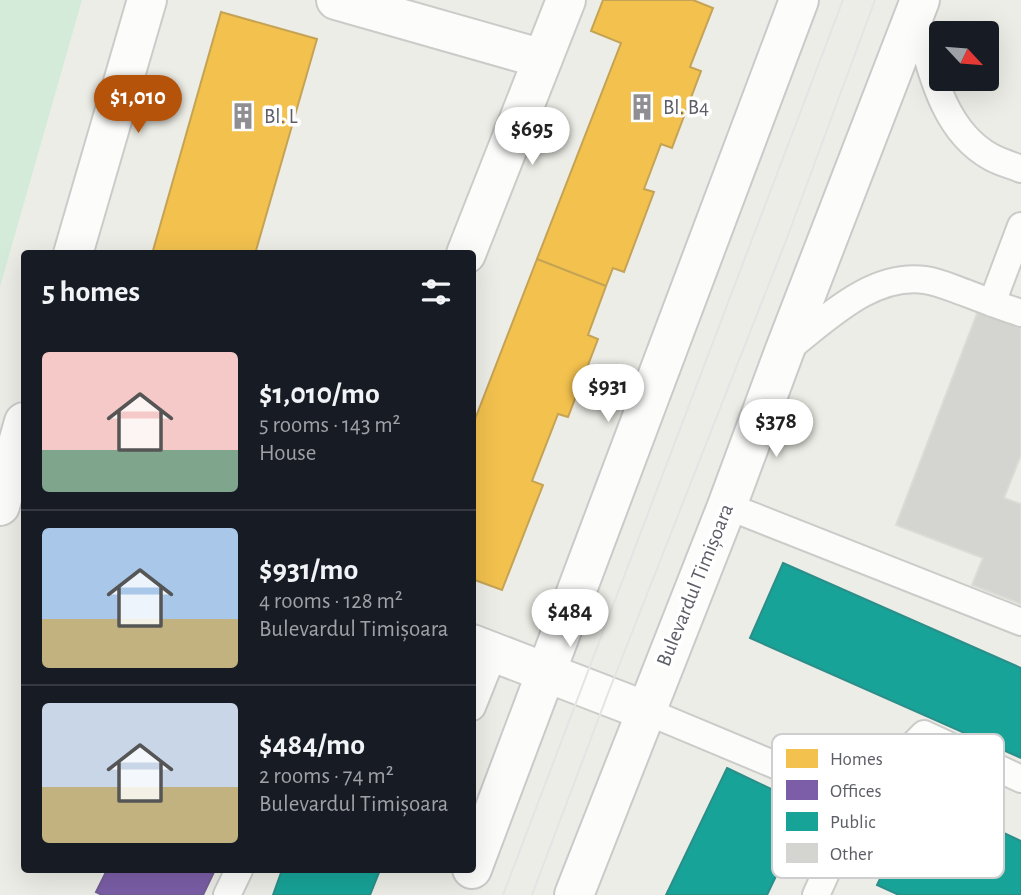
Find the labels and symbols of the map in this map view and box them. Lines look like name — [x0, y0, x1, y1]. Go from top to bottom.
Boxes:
north arrow — [929, 21, 999, 91]
pin: $1,010 — [81, 76, 195, 135]
building icon: Bl. B4 — [627, 92, 657, 122]
place label: Bl. B4 — [663, 97, 709, 118]
building icon: Bl. L — [228, 101, 258, 131]
place label: Bl. L — [264, 106, 298, 127]
pin: $695 — [491, 108, 573, 167]
pin: $931 — [567, 364, 649, 424]
pin: $378 — [735, 400, 817, 459]
street label: Bulevardul Timișoara — [653, 501, 739, 670]
pin: $484 — [529, 590, 611, 649]
legend — [772, 734, 1004, 878]
text: Homes — [830, 750, 883, 769]
text: Offices — [830, 782, 881, 801]
text: Public — [830, 813, 876, 832]
text: Other — [830, 845, 873, 864]

